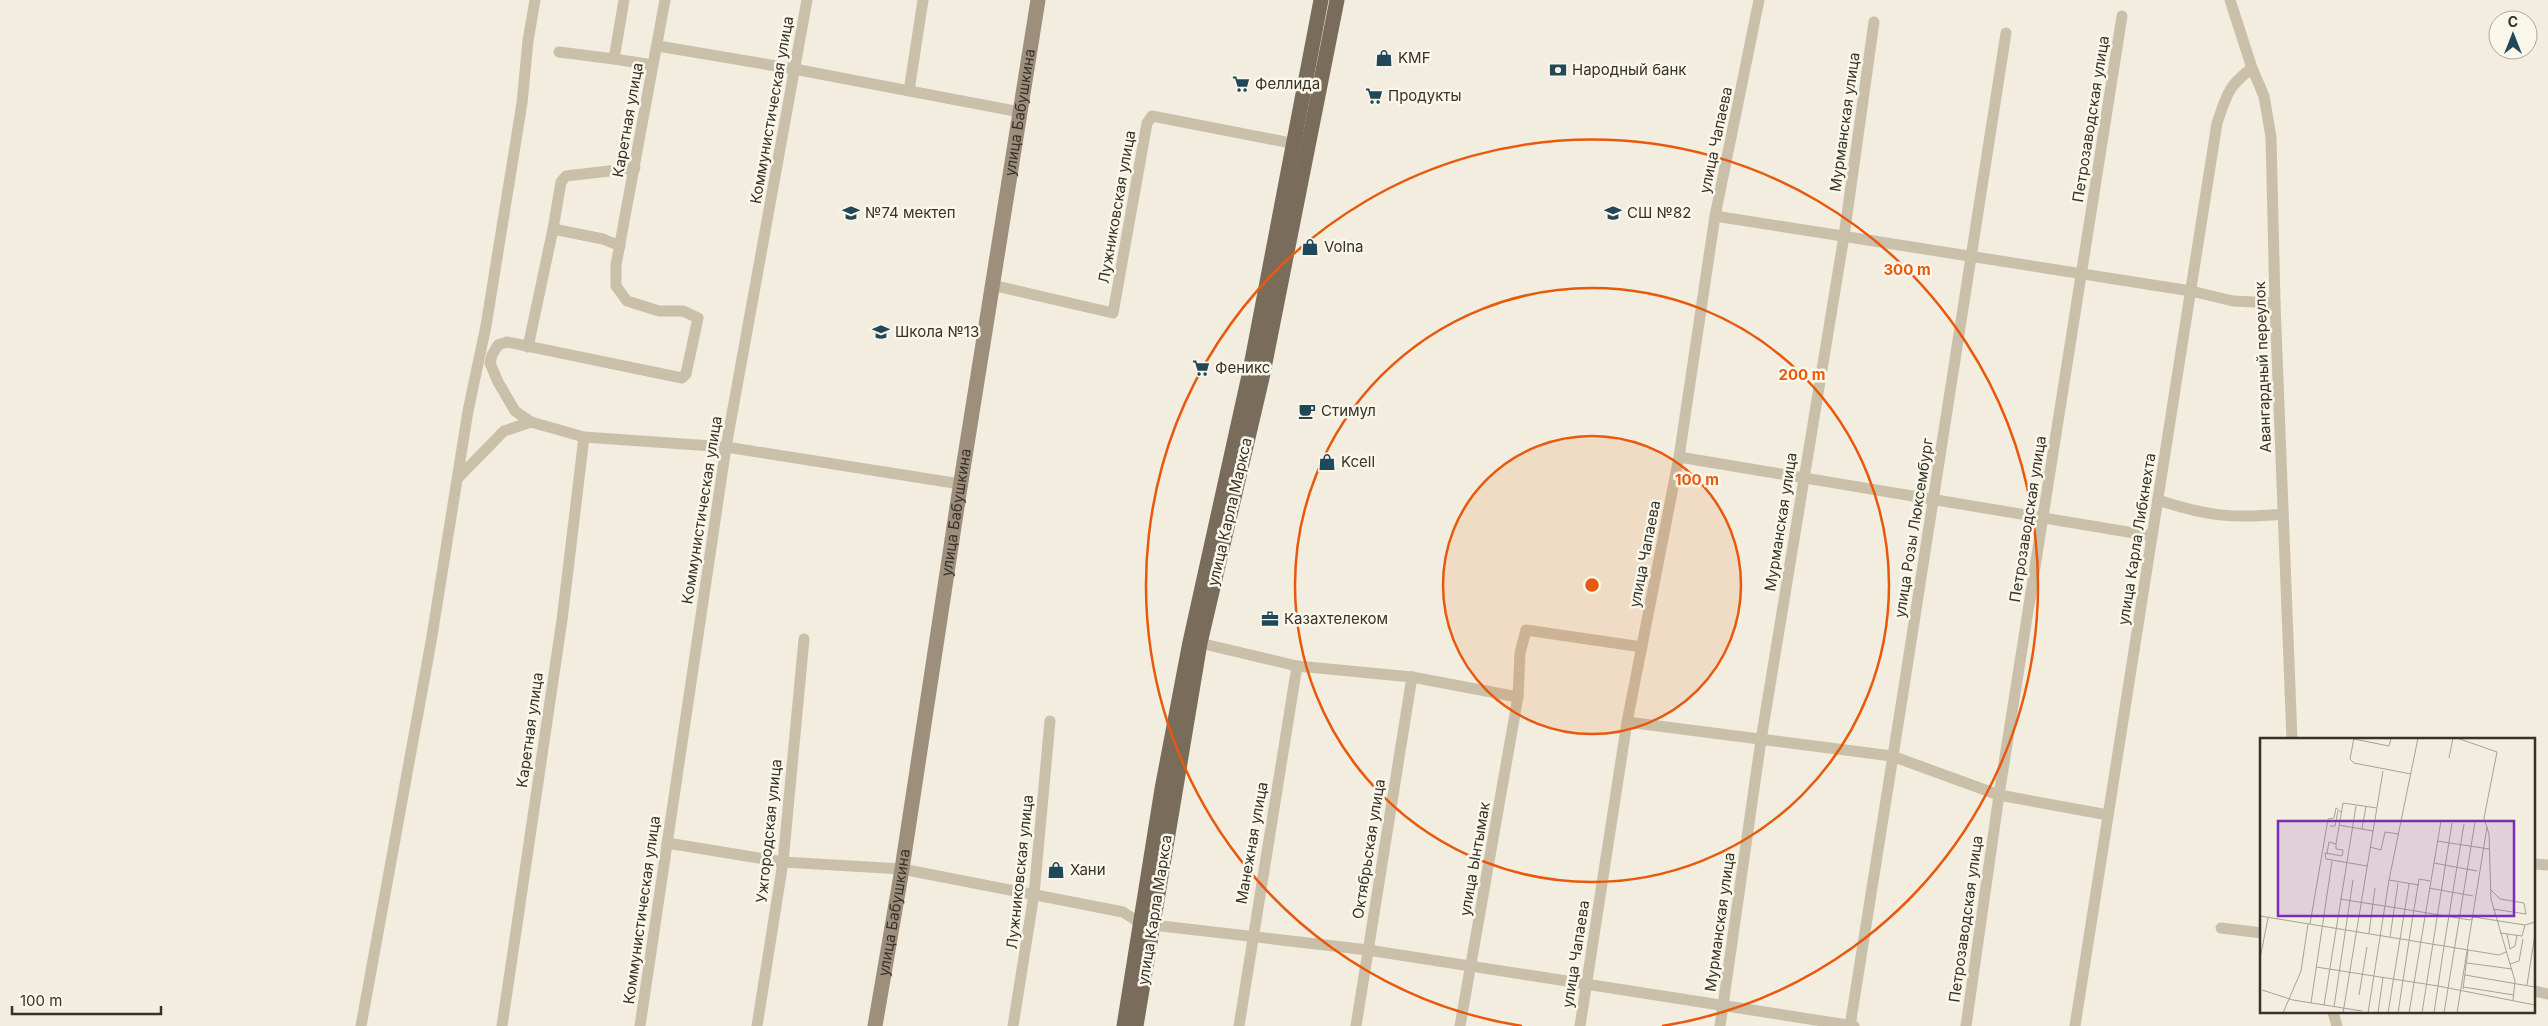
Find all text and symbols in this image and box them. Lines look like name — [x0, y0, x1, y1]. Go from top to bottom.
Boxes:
north arrow — [2488, 10, 2538, 60]
text: С — [2508, 13, 2518, 30]
street label: Коммунистическая улица — [746, 15, 797, 205]
street label: Петрозаводская улица — [2068, 34, 2113, 204]
street label: улица Бабушкина — [1000, 47, 1039, 178]
shop icon: KMF — [1374, 48, 1394, 68]
place label: KMF — [1398, 48, 1430, 67]
street label: Мурманская улица — [1825, 51, 1864, 193]
bank icon: Народный банк — [1548, 60, 1568, 80]
place label: Народный банк — [1572, 60, 1686, 79]
street label: Каретная улица — [608, 61, 647, 179]
supermarket icon: Феллида — [1231, 74, 1251, 94]
place label: Феллида — [1255, 74, 1320, 93]
street label: улица Чапаева — [1695, 85, 1736, 195]
supermarket icon: Продукты — [1364, 86, 1384, 106]
place label: Продукты — [1388, 86, 1462, 105]
street label: Лужниковская улица — [1094, 129, 1139, 285]
school or university icon: №74 мектеп — [841, 203, 861, 223]
place label: №74 мектеп — [865, 203, 956, 222]
school or university icon: СШ №82 — [1603, 203, 1623, 223]
place label: СШ №82 — [1627, 203, 1691, 222]
shop icon: Volna — [1300, 237, 1320, 257]
place label: Volna — [1324, 237, 1364, 256]
text: 300 m — [1883, 260, 1931, 279]
street label: Авангардный переулок — [2250, 281, 2275, 453]
school or university icon: Школа №13 — [871, 322, 891, 342]
place label: Школа №13 — [895, 322, 979, 341]
supermarket icon: Феникс — [1191, 358, 1211, 378]
place label: Феникс — [1215, 358, 1270, 377]
text: 200 m — [1779, 365, 1825, 384]
cafe icon: Стимул — [1297, 401, 1317, 421]
place label: Стимул — [1321, 401, 1376, 420]
street label: Коммунистическая улица — [677, 415, 726, 605]
street label: Петрозаводская улица — [2005, 434, 2050, 604]
street label: улица Карла Маркса — [1203, 436, 1256, 588]
street label: улица Розы Люксембург — [1890, 436, 1937, 619]
street label: улица Бабушкина — [937, 447, 975, 578]
street label: Мурманская улица — [1760, 451, 1801, 593]
street label: улица Карла Либкнехта — [2114, 451, 2160, 626]
shop icon: Kcell — [1317, 452, 1337, 472]
place label: Kcell — [1341, 452, 1375, 471]
text: 100 m — [1675, 470, 1719, 489]
street label: улица Чапаева — [1625, 499, 1664, 609]
centre of rings — [1583, 576, 1601, 594]
office icon: Казахтелеком — [1260, 609, 1280, 629]
place label: Казахтелеком — [1284, 609, 1388, 628]
street label: Каретная улица — [512, 671, 547, 789]
inset map — [2260, 738, 2536, 1014]
street label: Ужгородская улица — [751, 758, 786, 904]
street label: Октябрьская улица — [1348, 777, 1389, 920]
street label: Манежная улица — [1231, 780, 1272, 906]
street label: Лужниковская улица — [1002, 794, 1037, 950]
street label: улица Ынтымак — [1455, 800, 1494, 917]
street label: Коммунистическая улица — [619, 814, 664, 1005]
street label: улица Карла Маркса — [1133, 833, 1176, 986]
street label: Петрозаводская улица — [1944, 834, 1987, 1004]
street label: улица Бабушкина — [874, 848, 914, 978]
street label: Мурманская улица — [1700, 851, 1739, 993]
shop icon: Хани — [1046, 860, 1066, 880]
place label: Хани — [1070, 860, 1106, 879]
street label: улица Чапаева — [1558, 899, 1593, 1009]
scale bar — [12, 984, 161, 1016]
text: 100 m — [20, 991, 62, 1010]

